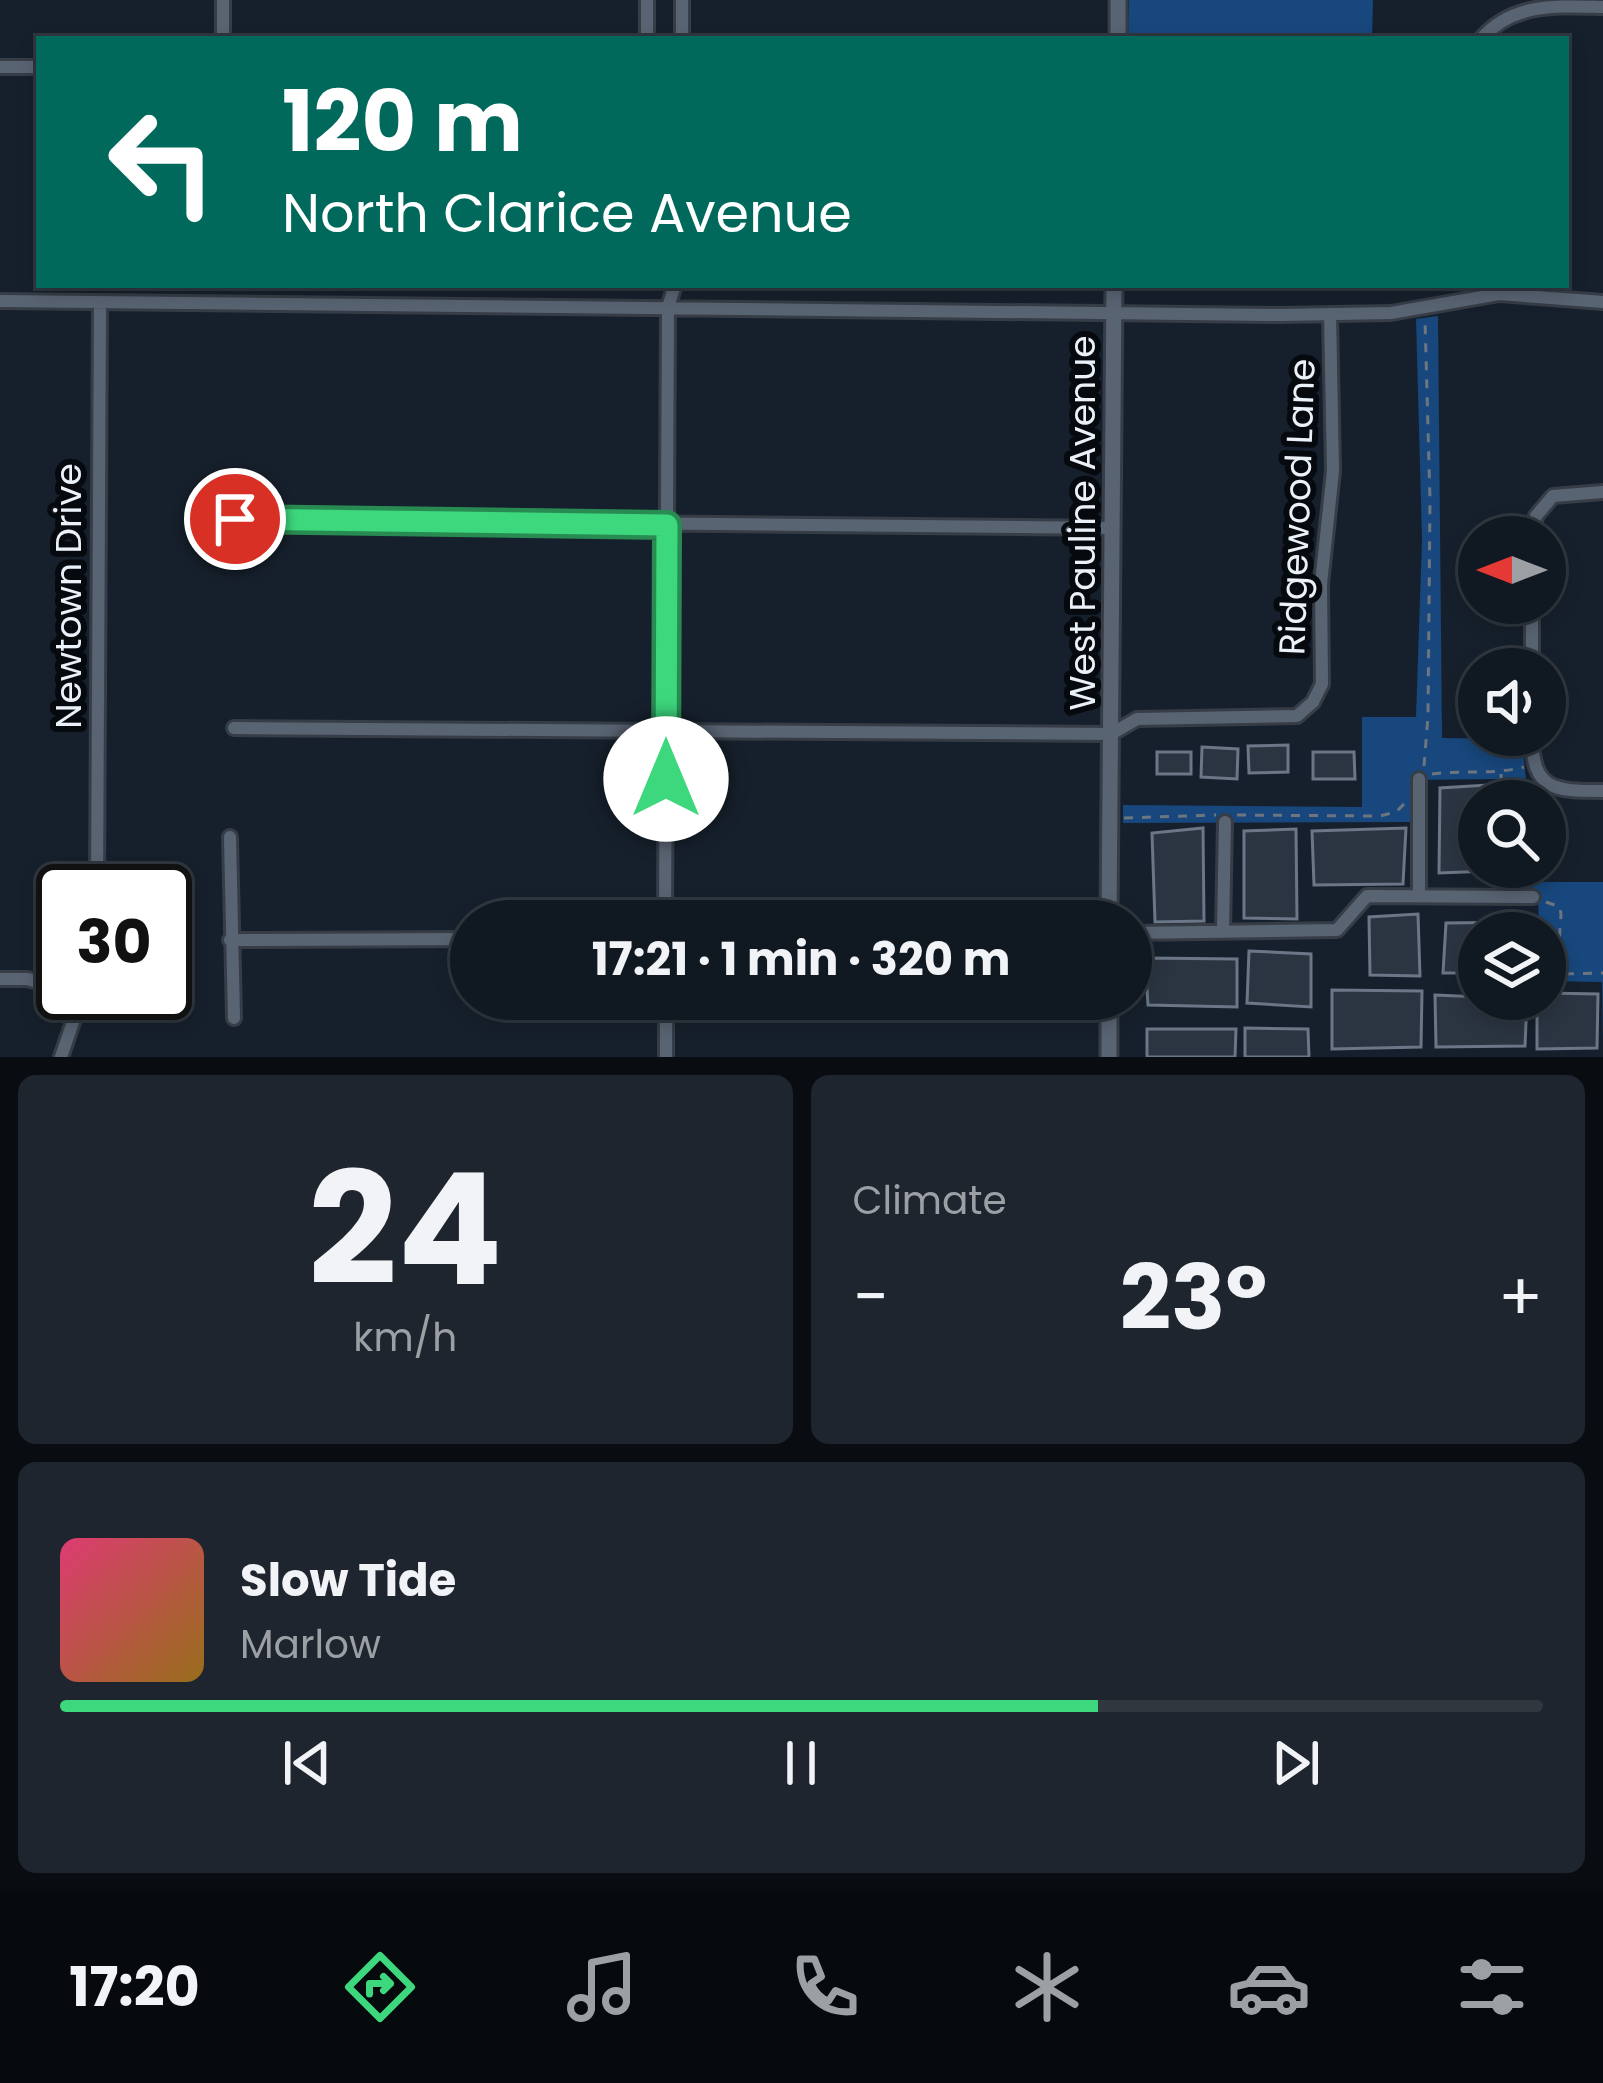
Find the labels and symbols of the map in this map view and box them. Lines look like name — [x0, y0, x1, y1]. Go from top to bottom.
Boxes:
street label: West Pauline Avenue — [1057, 335, 1108, 711]
street label: Ridgewood Lane — [1266, 358, 1328, 656]
street label: Newtown Drive — [43, 463, 94, 729]
pin — [184, 468, 286, 570]
north arrow — [1458, 516, 1566, 624]
position arrow — [603, 716, 729, 842]
speed limit sign: 30 — [36, 864, 192, 1020]

